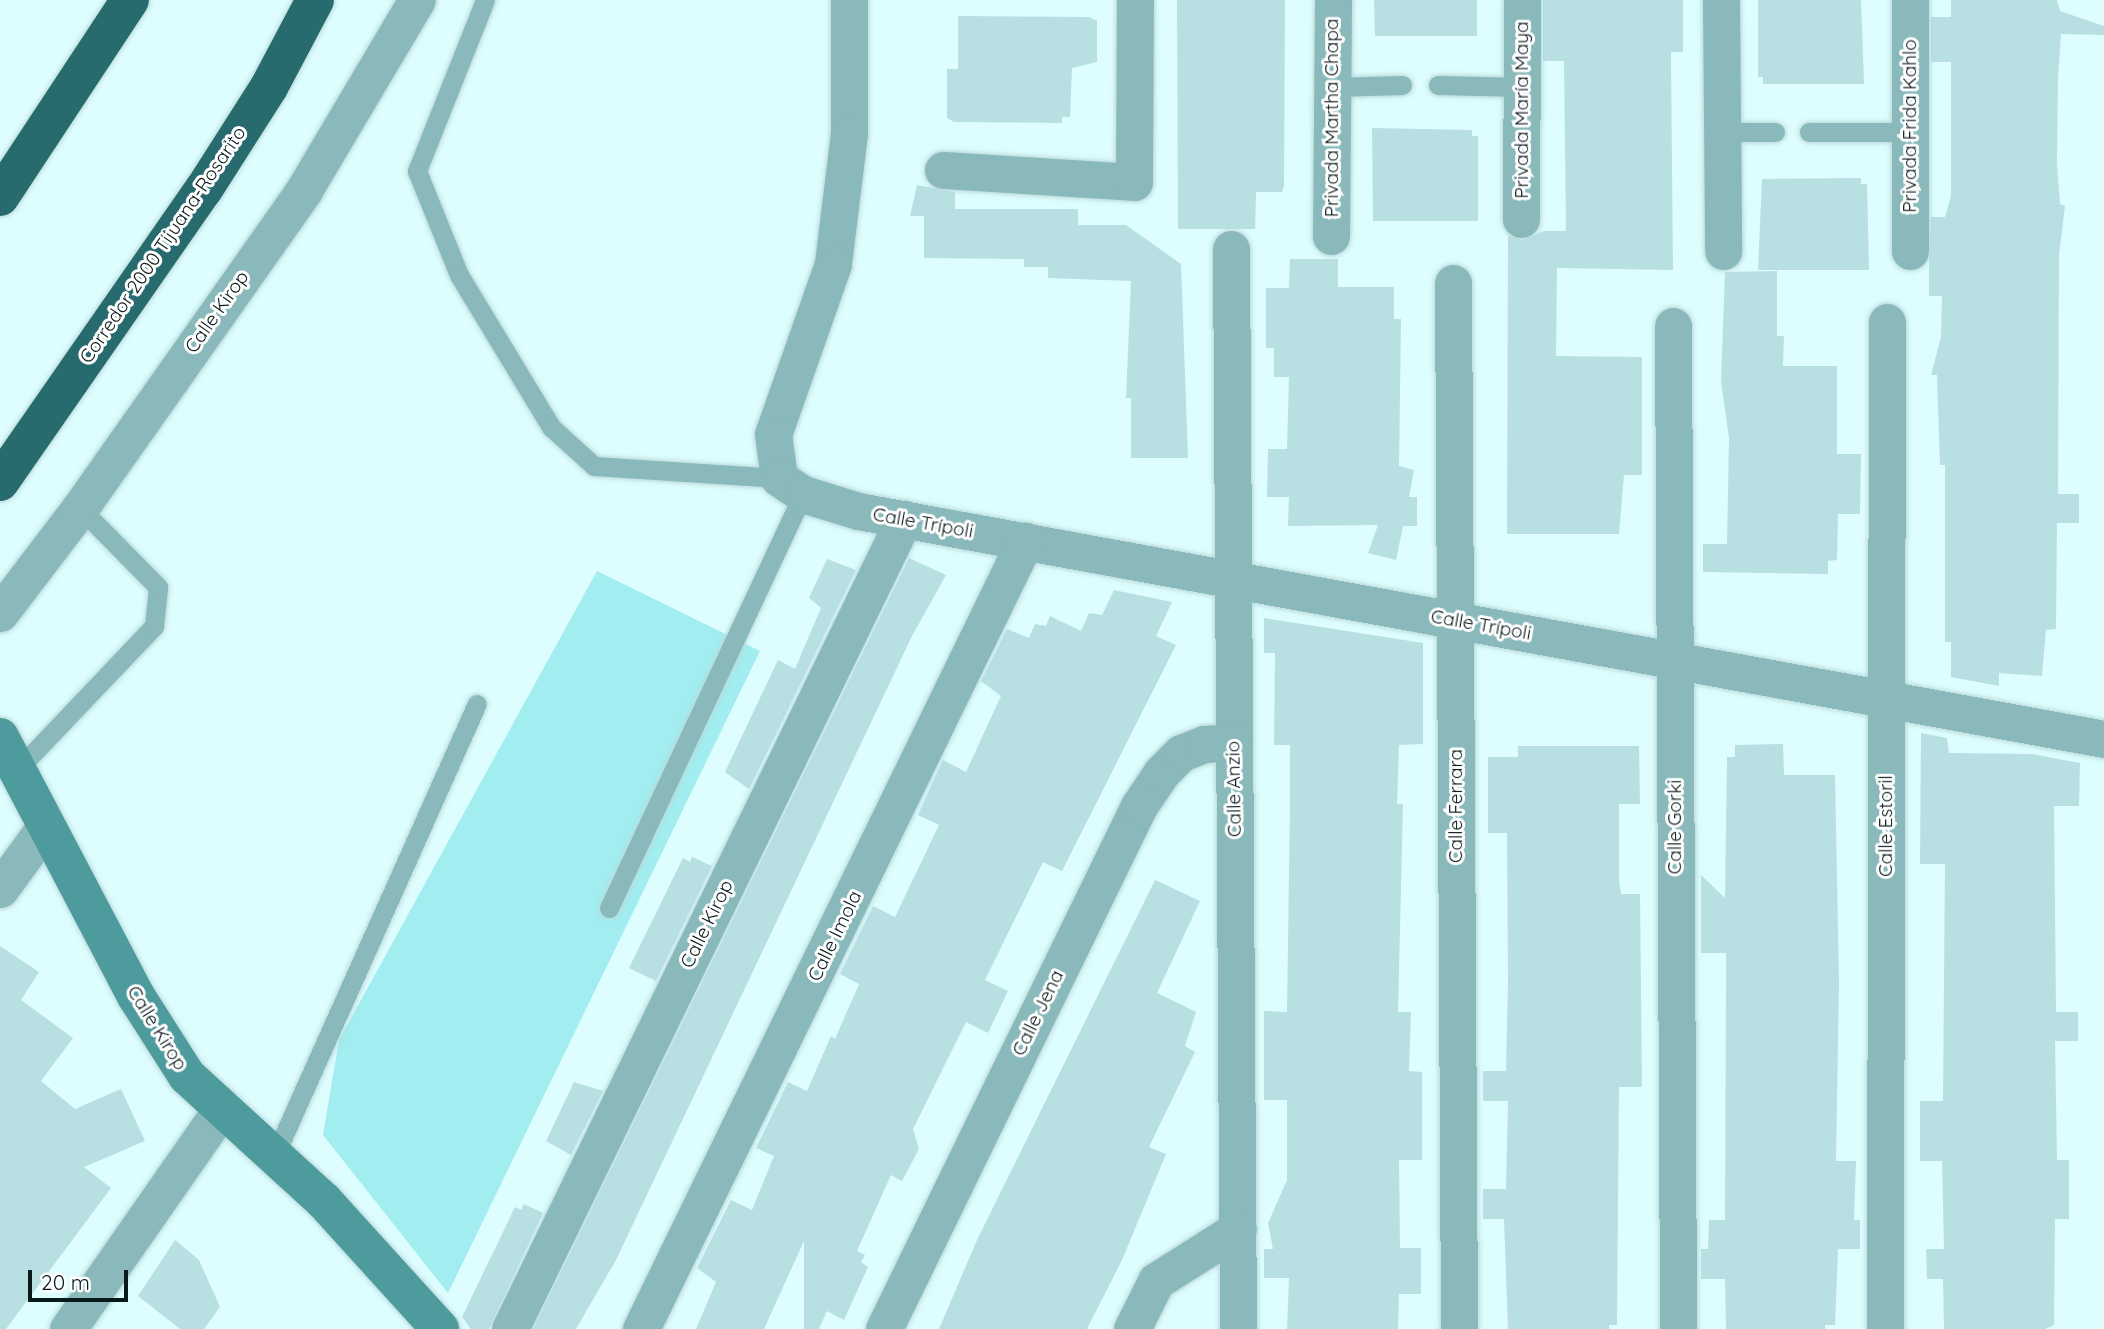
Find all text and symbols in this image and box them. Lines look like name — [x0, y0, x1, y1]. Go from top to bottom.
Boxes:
street label: Privada Martha Chapa — [1321, 19, 1343, 217]
street label: Privada María Maya — [1511, 21, 1533, 199]
street label: Privada Frida Kahlo — [1899, 39, 1921, 213]
street label: Corredor 2000 Tijuana-Rosarito — [75, 122, 251, 368]
street label: Calle Kirop — [180, 266, 254, 358]
street label: Calle Trípoli — [871, 503, 975, 543]
street label: Calle Trípoli — [1429, 605, 1533, 645]
street label: Calle Anzio — [1222, 741, 1246, 837]
street label: Calle Ferrara — [1445, 749, 1467, 863]
street label: Calle Estoril — [1875, 775, 1897, 877]
street label: Calle Gorki — [1664, 780, 1686, 874]
street label: Calle Kirop — [676, 876, 738, 972]
street label: Calle Imola — [803, 887, 867, 985]
street label: Calle Jena — [1007, 966, 1069, 1060]
street label: Calle Kirop — [122, 982, 192, 1074]
scale bar — [32, 1256, 131, 1300]
text: 20 m — [41, 1269, 90, 1295]

